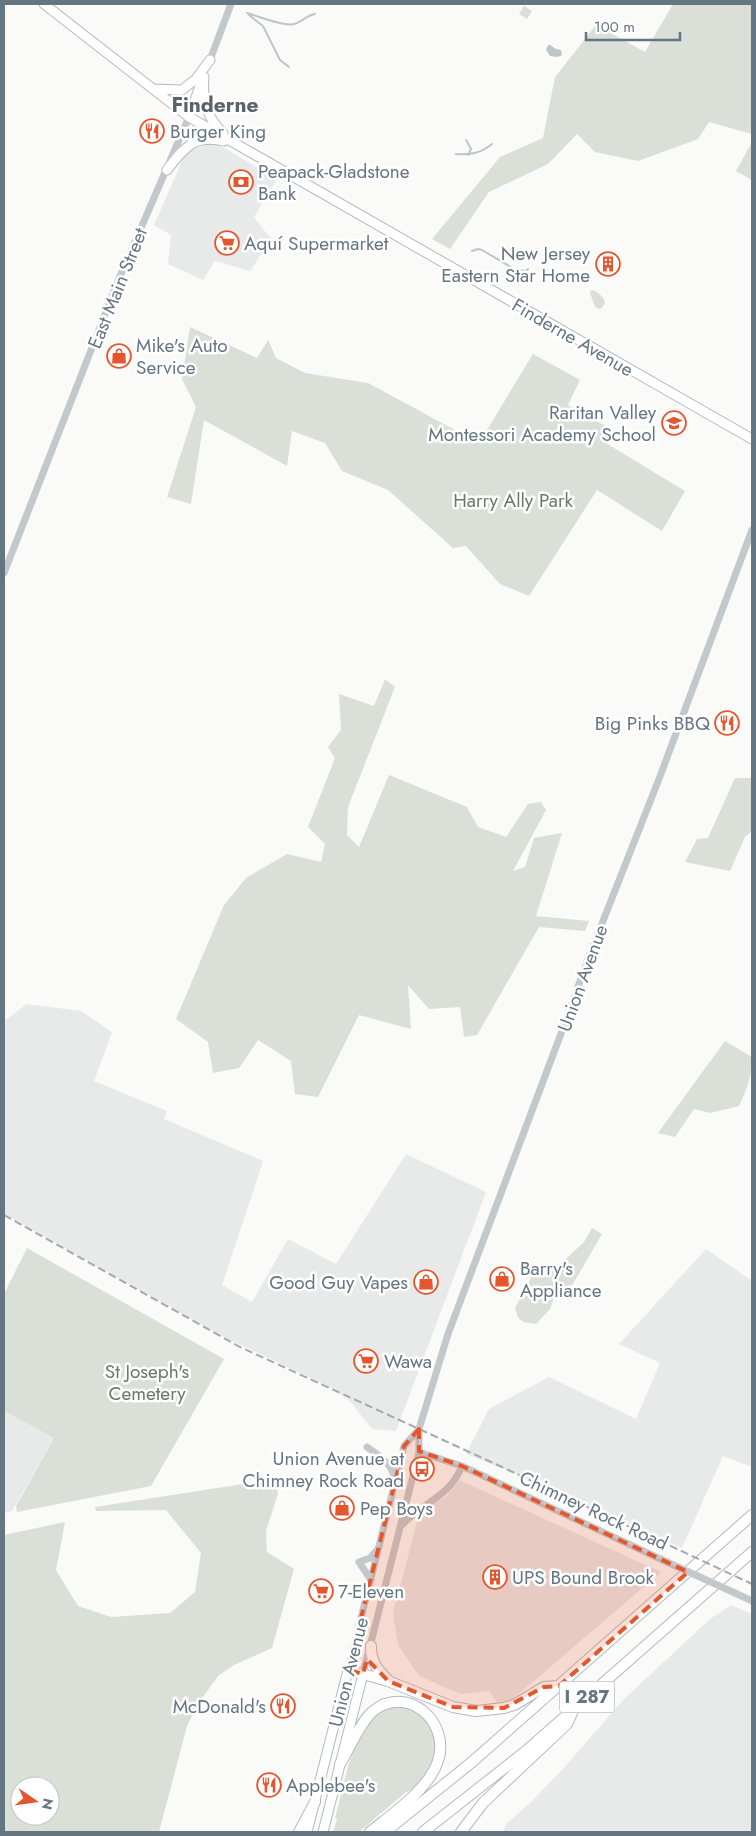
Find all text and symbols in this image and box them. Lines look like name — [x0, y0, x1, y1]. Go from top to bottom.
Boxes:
scale bar — [586, 10, 680, 42]
text: 100 m — [594, 16, 635, 38]
district label: Finderne — [171, 90, 259, 120]
restaurant icon: Burger King — [139, 118, 165, 144]
place label: Burger King — [170, 118, 266, 145]
place label: Peapack-Gladstone Bank — [258, 158, 410, 207]
bank icon: Peapack-Gladstone Bank — [228, 169, 254, 195]
street label: East Main Street — [81, 223, 154, 353]
supermarket icon: Aquí Supermarket — [214, 230, 240, 256]
place label: Aquí Supermarket — [244, 230, 389, 257]
place label: New Jersey Eastern Star Home — [441, 240, 591, 289]
building icon: New Jersey Eastern Star Home — [595, 251, 621, 277]
street label: Finderne Avenue — [507, 292, 639, 383]
place label: Mike's Auto Service — [136, 332, 228, 381]
shop icon: Mike's Auto Service — [106, 343, 132, 369]
place label: Raritan Valley Montessori Academy School — [428, 399, 657, 448]
school or university icon: Raritan Valley Montessori Academy School — [661, 410, 687, 436]
park label: Harry Ally Park — [453, 487, 573, 514]
place label: Big Pinks BBQ — [595, 710, 710, 737]
restaurant icon: Big Pinks BBQ — [714, 710, 740, 736]
street label: Union Avenue — [551, 921, 614, 1035]
place label: Barry's Appliance — [520, 1255, 602, 1304]
shop icon: Barry's Appliance — [489, 1266, 515, 1292]
place label: Good Guy Vapes — [269, 1269, 408, 1296]
shop icon: Good Guy Vapes — [413, 1269, 439, 1295]
supermarket icon: Wawa — [353, 1348, 379, 1374]
place label: Wawa — [384, 1348, 432, 1375]
park label: St Joseph's Cemetery — [105, 1358, 190, 1407]
place label: Union Avenue at Chimney Rock Road — [243, 1445, 404, 1494]
bus stop icon: Union Avenue at Chimney Rock Road — [409, 1456, 435, 1482]
street label: Chimney Rock Road — [515, 1464, 673, 1557]
shop icon: Pep Boys — [329, 1495, 355, 1521]
place label: Pep Boys — [360, 1495, 433, 1522]
building icon: UPS Bound Brook — [482, 1564, 508, 1590]
place label: UPS Bound Brook — [512, 1564, 654, 1591]
supermarket icon: 7-Eleven — [308, 1578, 334, 1604]
place label: 7-Eleven — [338, 1578, 404, 1605]
street label: Union Avenue — [322, 1614, 375, 1730]
road number: I 287 — [560, 1681, 614, 1712]
place label: McDonald's — [173, 1693, 266, 1720]
restaurant icon: McDonald's — [270, 1693, 296, 1719]
restaurant icon: Applebee's — [256, 1772, 282, 1798]
place label: Applebee's — [286, 1772, 376, 1799]
north arrow — [10, 1776, 60, 1826]
text: N — [37, 1796, 59, 1812]

